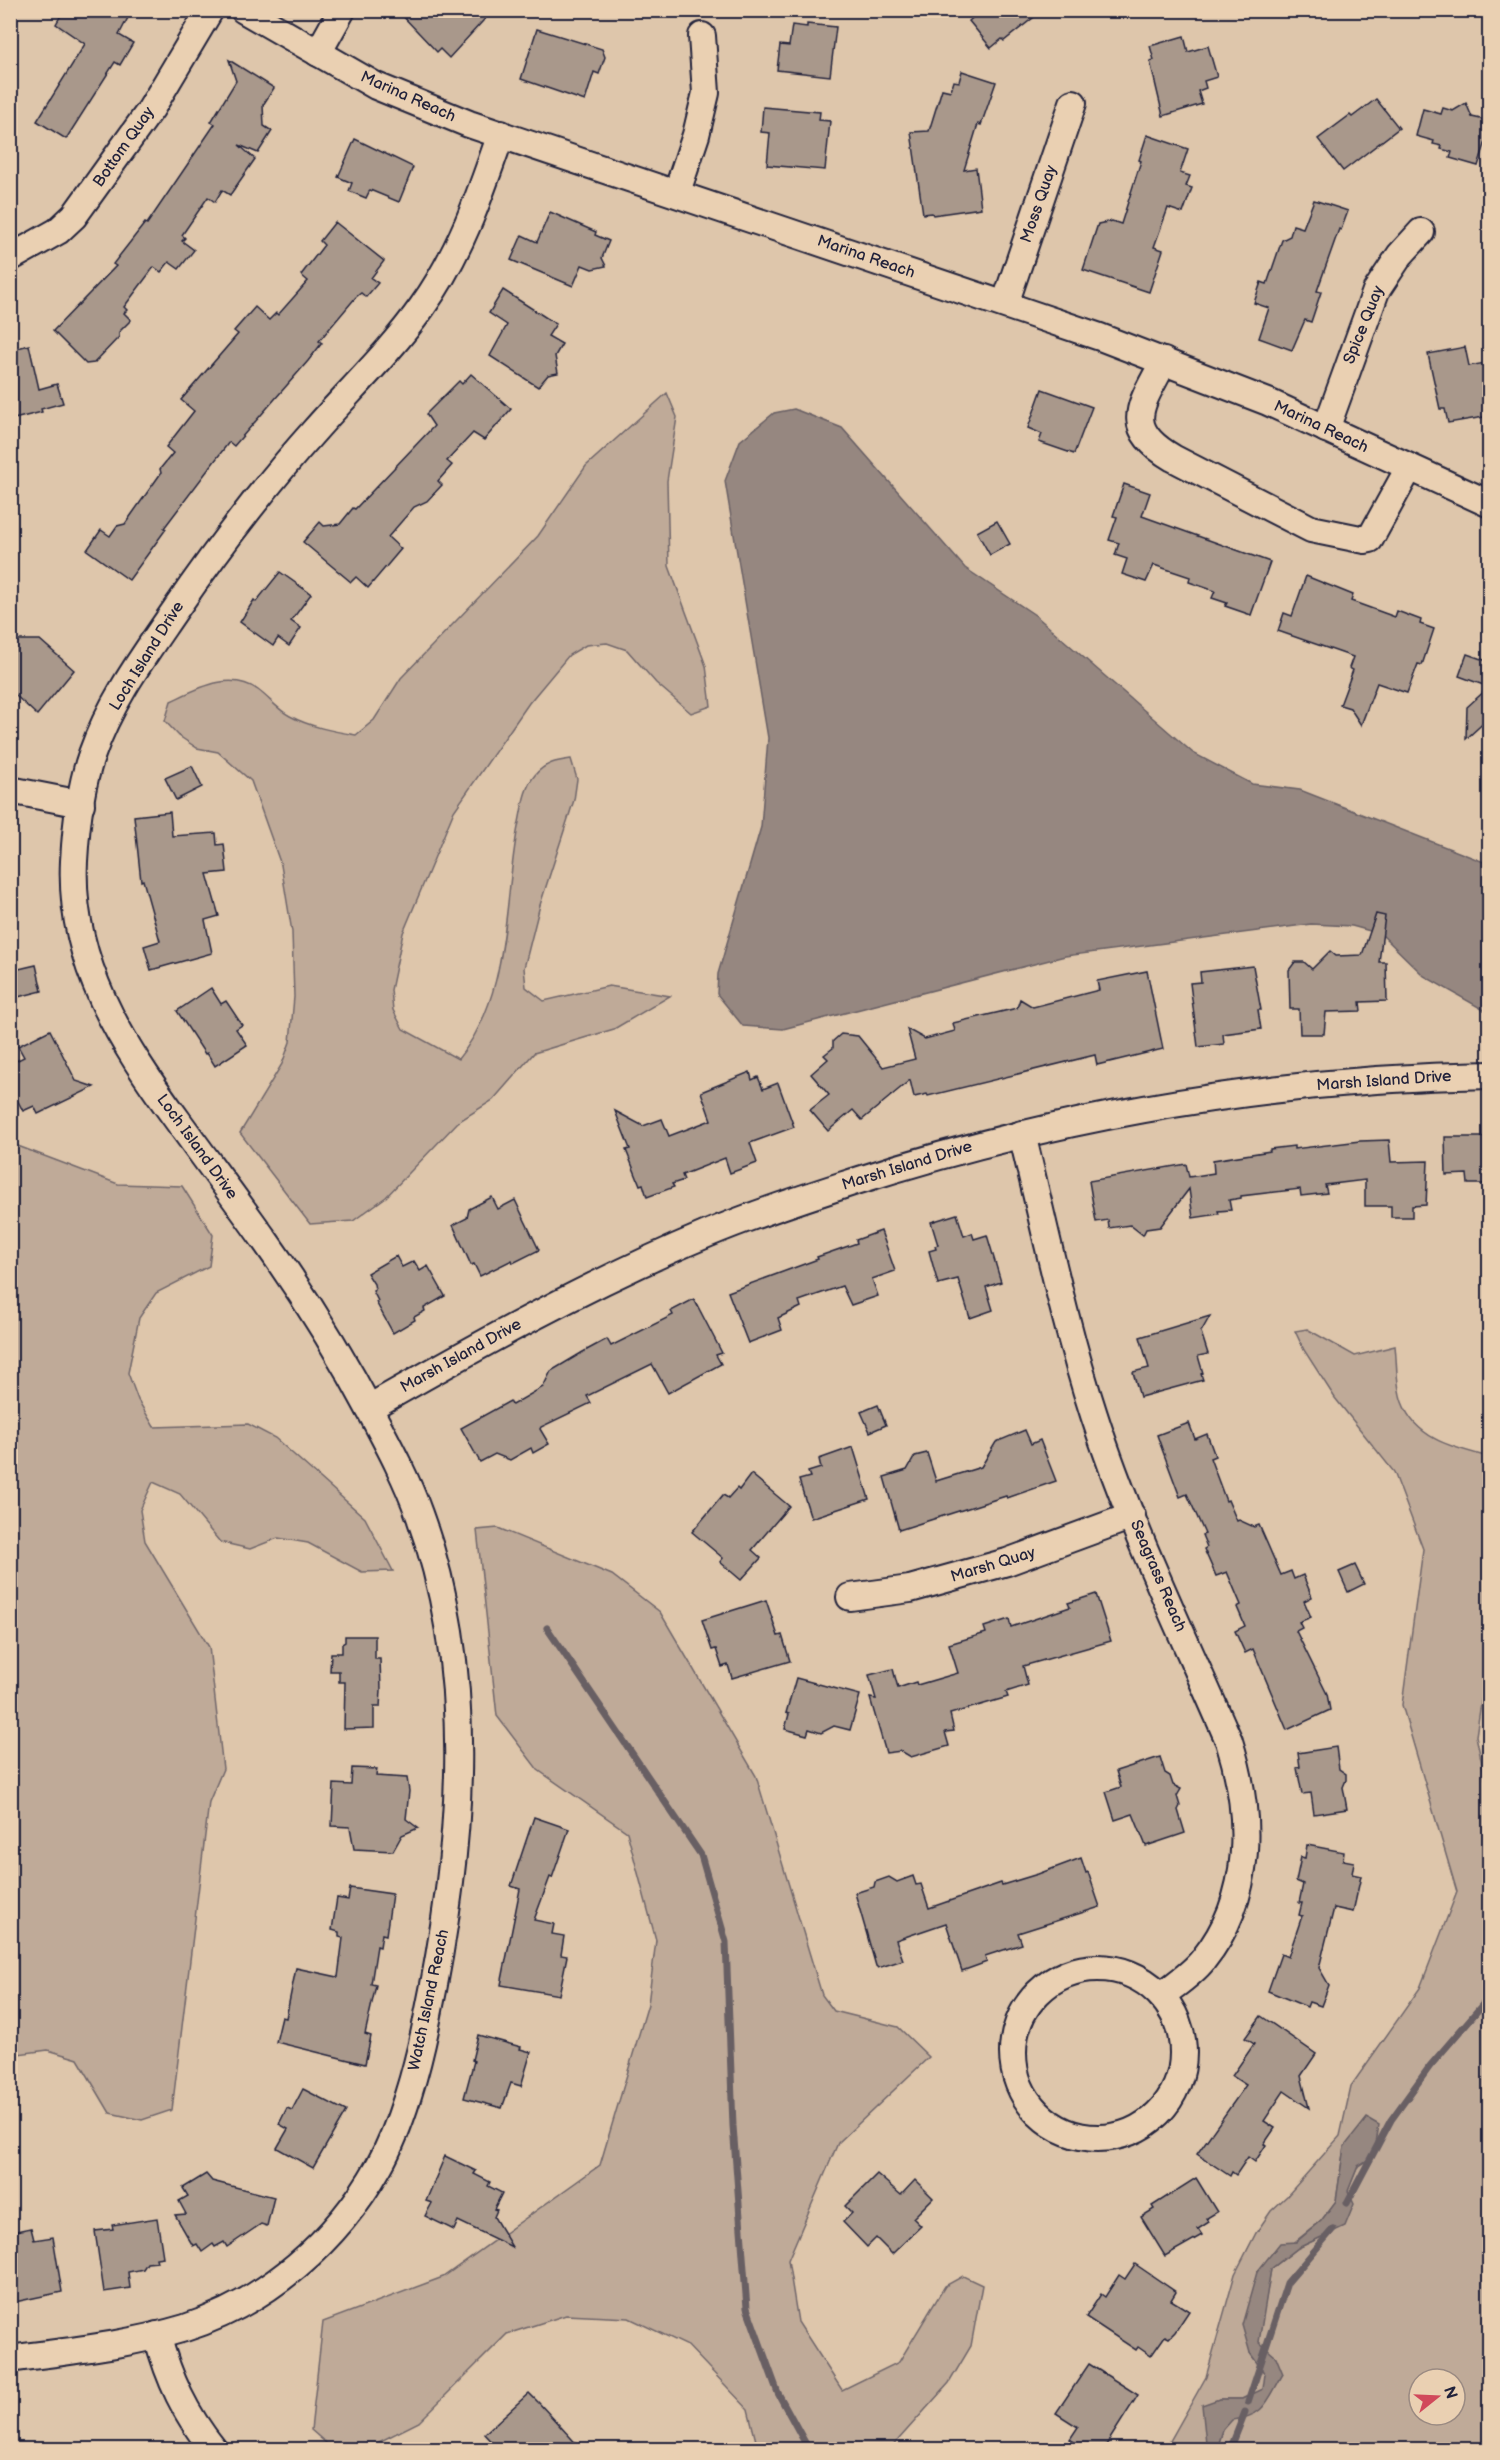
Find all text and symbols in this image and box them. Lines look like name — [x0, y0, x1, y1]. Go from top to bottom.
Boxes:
street label: Marina Reach — [358, 68, 459, 126]
street label: Bottom Quay — [89, 103, 159, 191]
street label: Moss Quay — [1017, 162, 1061, 245]
street label: Marina Reach — [815, 231, 917, 283]
street label: Spice Quay — [1340, 282, 1389, 367]
street label: Marina Reach — [1271, 397, 1371, 457]
street label: Loch Island Drive — [106, 598, 188, 714]
street label: Marsh Island Drive — [1316, 1067, 1453, 1095]
street label: Loch Island Drive — [153, 1091, 242, 1204]
street label: Marsh Island Drive — [840, 1137, 975, 1195]
street label: Marsh Island Drive — [397, 1315, 525, 1397]
street label: Seagrass Reach — [1126, 1517, 1190, 1635]
street label: Marsh Quay — [948, 1543, 1038, 1587]
street label: Watch Island Reach — [405, 1927, 453, 2072]
north arrow — [1407, 2367, 1467, 2427]
text: N — [1439, 2384, 1461, 2401]

